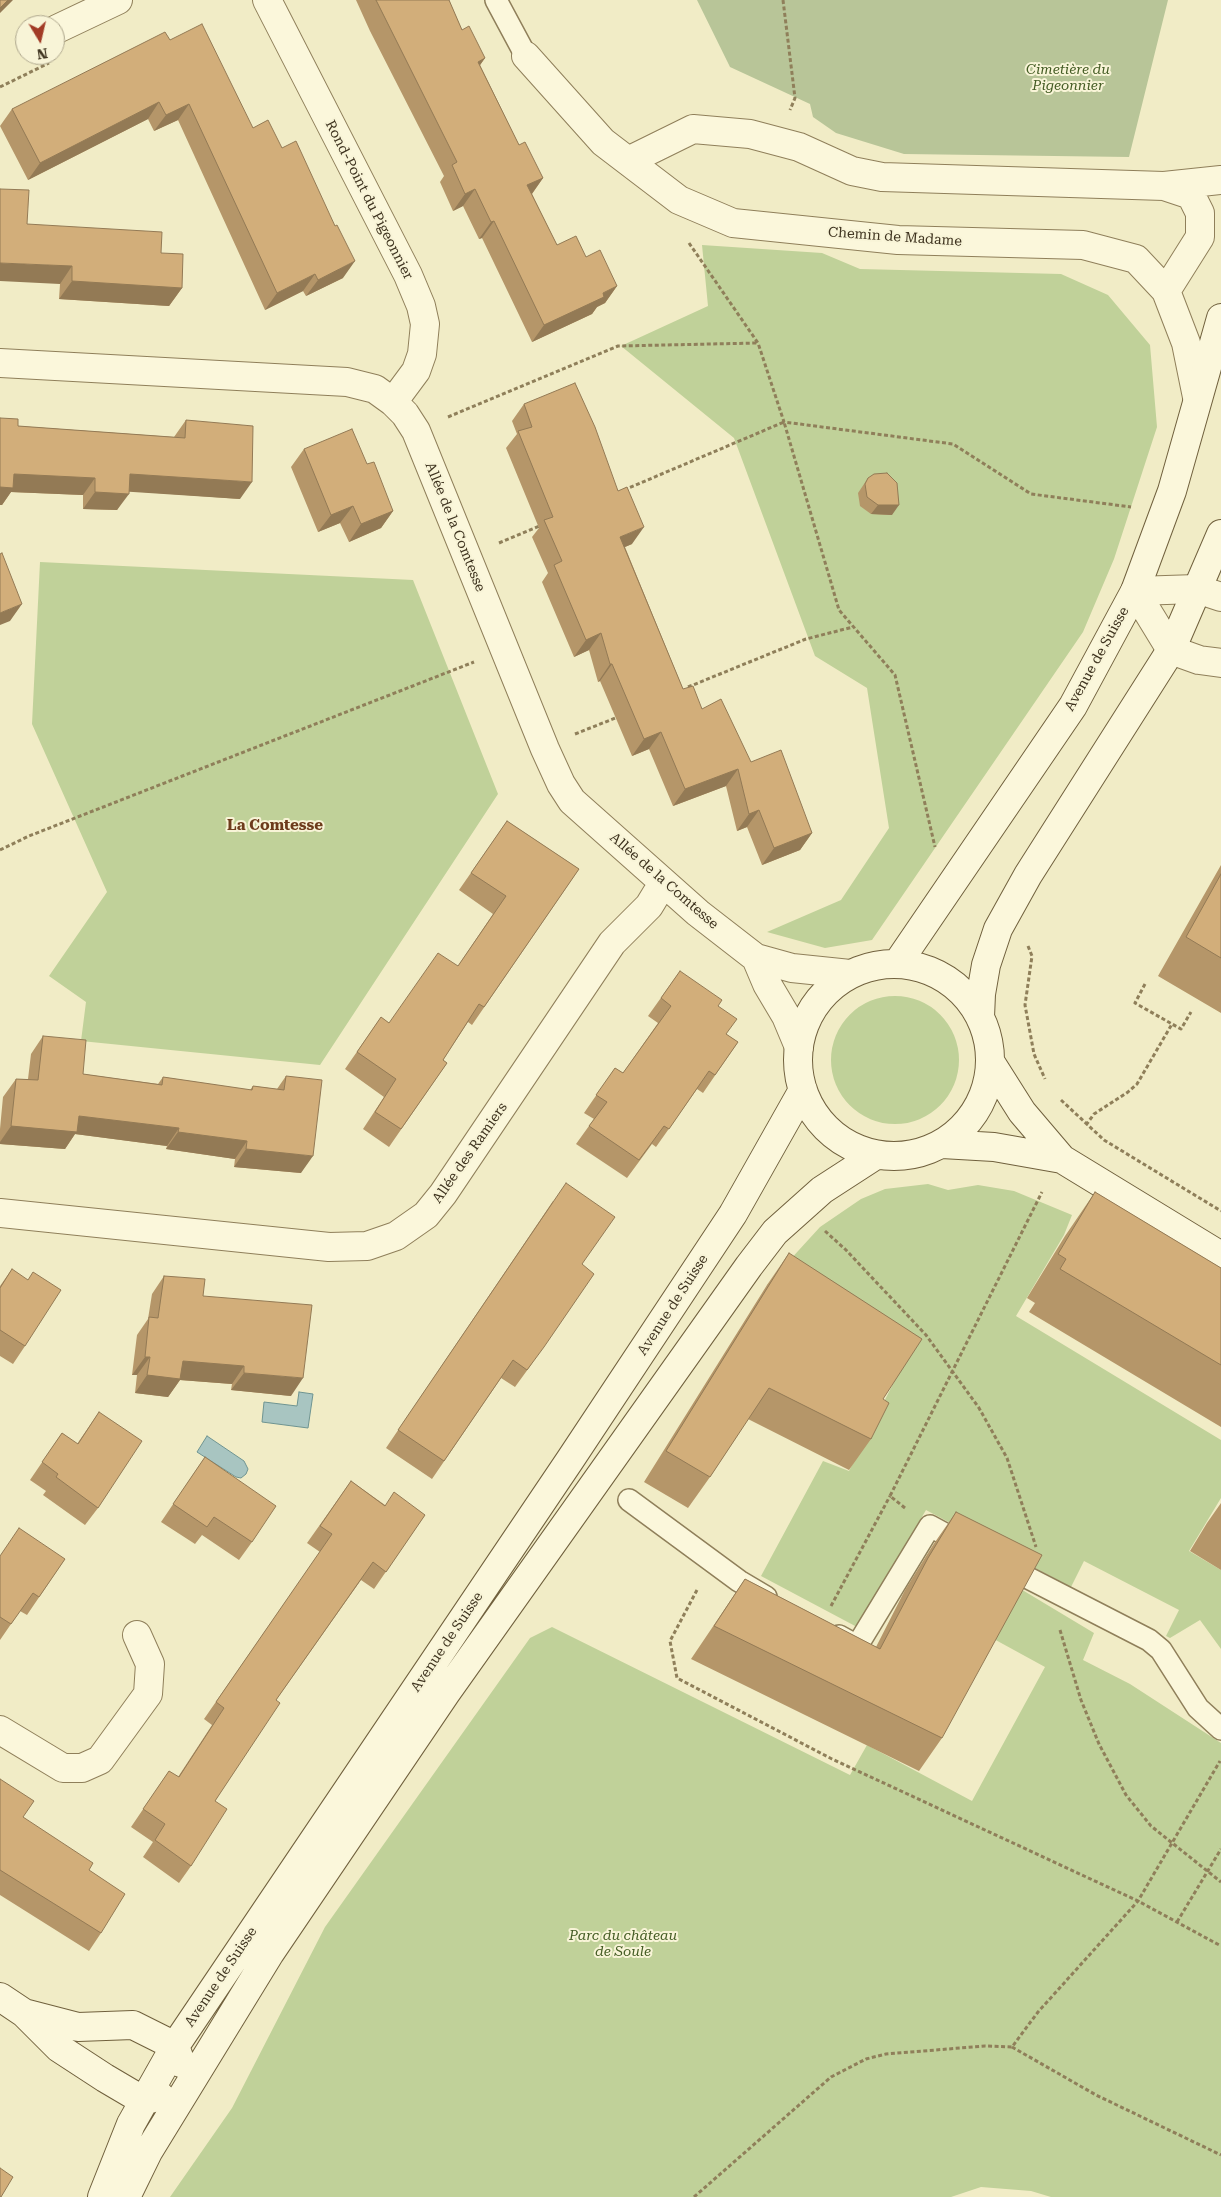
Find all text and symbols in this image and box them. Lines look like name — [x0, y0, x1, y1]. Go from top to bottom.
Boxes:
north arrow — [15, 15, 65, 65]
text: N — [36, 45, 49, 63]
park label: Cimetière du Pigeonnier — [1026, 62, 1110, 94]
street label: Rond-Point du Pigeonnier — [321, 118, 417, 282]
street label: Chemin de Madame — [827, 224, 963, 250]
street label: Allée de la Comtesse — [421, 460, 489, 594]
street label: Avenue de Suisse — [1061, 604, 1133, 714]
district label: La Comtesse — [227, 817, 323, 835]
street label: Allée de la Comtesse — [606, 829, 722, 933]
street label: Allée des Ramiers — [429, 1099, 511, 1207]
street label: Avenue de Suisse — [634, 1251, 712, 1359]
street label: Avenue de Suisse — [407, 1589, 487, 1695]
street label: Avenue de Suisse — [181, 1924, 261, 2030]
park label: Parc du château de Soule — [569, 1928, 677, 1960]

